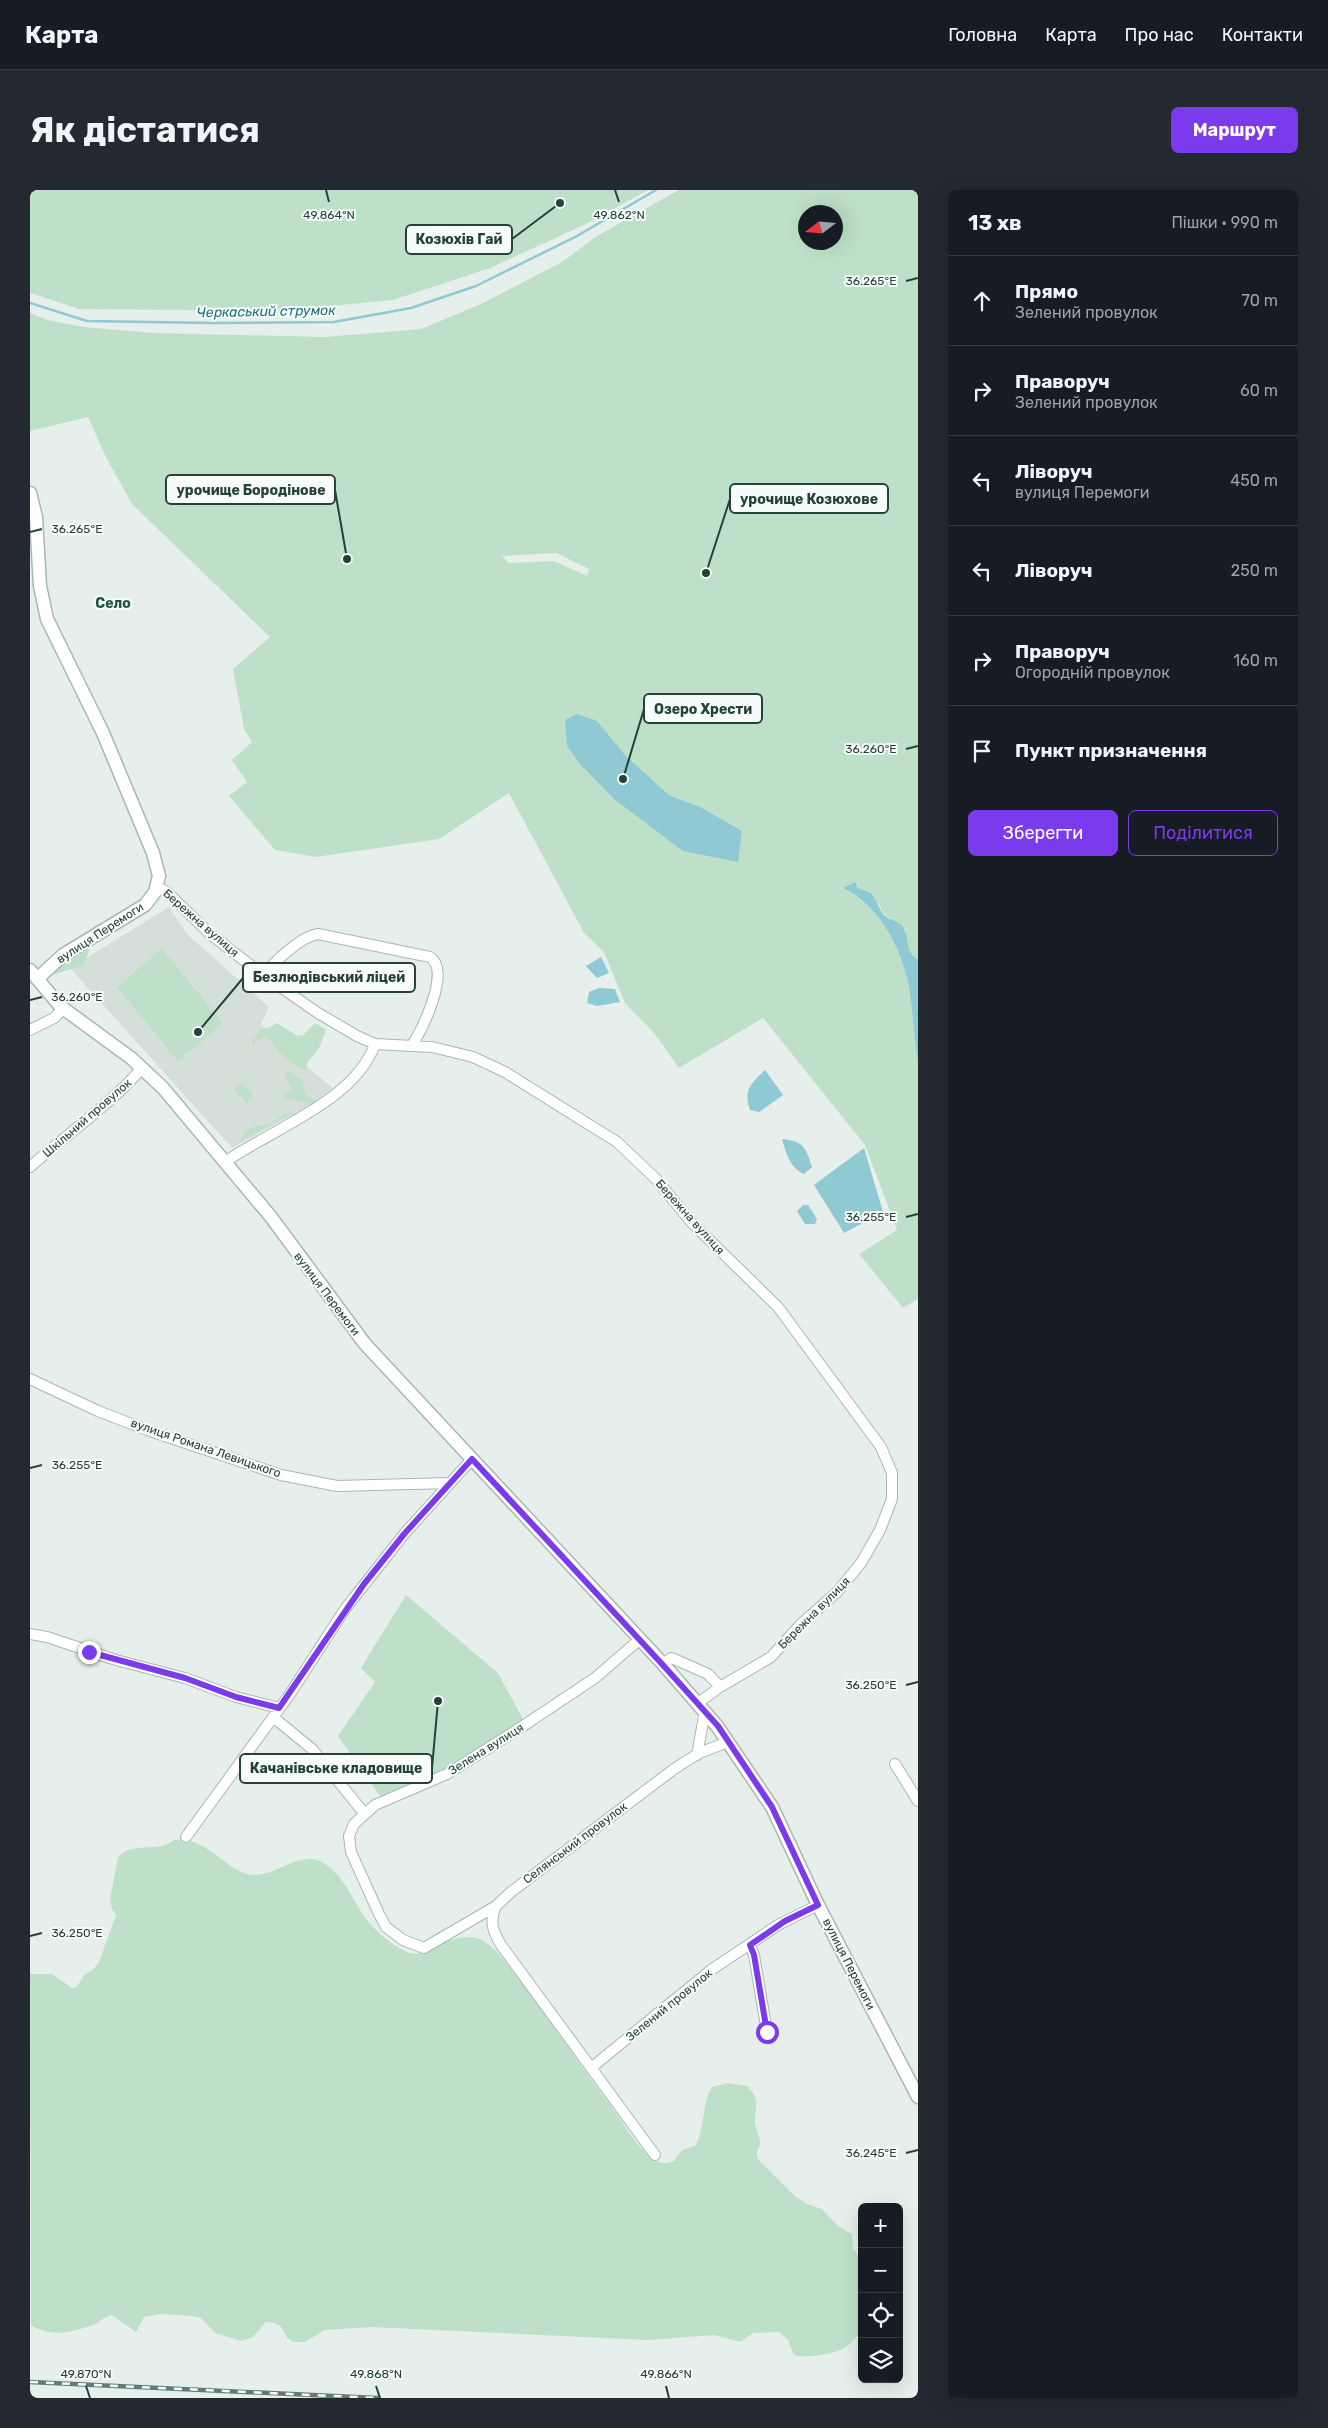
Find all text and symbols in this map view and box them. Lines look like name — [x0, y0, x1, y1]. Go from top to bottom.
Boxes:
text: Карта — [25, 21, 98, 49]
text: Головна — [948, 24, 1017, 46]
text: Карта — [1045, 24, 1097, 46]
text: Про нас — [1125, 24, 1194, 46]
text: Контакти — [1222, 24, 1303, 46]
button: Маршрут — [1171, 107, 1298, 153]
text: Як дістатися — [30, 109, 260, 151]
north arrow — [798, 205, 843, 250]
text: 49.864°N — [303, 208, 355, 222]
text: 49.862°N — [593, 208, 645, 222]
text: 13 хв — [968, 210, 1022, 235]
text: Пішки · 990 m — [1171, 213, 1278, 232]
callout: Козюхів Гай — [406, 225, 512, 254]
text: Козюхів Гай — [416, 231, 502, 248]
text: 36.265°E — [846, 274, 896, 288]
text: Прямо — [1015, 280, 1078, 303]
icon: ahead — [968, 287, 996, 315]
text: 70 m — [1241, 291, 1278, 310]
water label: Черкаський струмок — [196, 302, 336, 321]
text: Зелений провулок — [1015, 303, 1158, 322]
text: Праворуч — [1015, 370, 1110, 393]
icon: right — [968, 377, 996, 405]
text: 60 m — [1240, 381, 1278, 400]
text: Зелений провулок — [1015, 393, 1158, 412]
text: Ліворуч — [1015, 460, 1092, 483]
icon: left — [968, 467, 996, 495]
text: 450 m — [1230, 471, 1278, 490]
callout: урочище Бородінове — [166, 475, 335, 504]
text: урочище Бородінове — [177, 482, 325, 499]
text: вулиця Перемоги — [1015, 483, 1149, 502]
callout: урочище Козюхове — [730, 484, 888, 513]
text: урочище Козюхове — [740, 491, 878, 508]
text: 36.265°E — [52, 522, 102, 536]
icon: left — [968, 557, 996, 585]
text: Ліворуч — [1015, 559, 1092, 582]
text: 250 m — [1231, 561, 1278, 580]
district label: Село — [95, 595, 131, 612]
text: Праворуч — [1015, 640, 1110, 663]
icon: right — [968, 647, 996, 675]
text: 160 m — [1233, 651, 1278, 670]
text: Огородній провулок — [1015, 663, 1170, 682]
callout: Озеро Хрести — [644, 694, 762, 723]
text: Озеро Хрести — [654, 701, 752, 718]
icon: arrive — [968, 737, 996, 765]
text: Пункт призначення — [1015, 739, 1207, 762]
text: 36.260°E — [845, 742, 897, 756]
button: Зберегти — [968, 810, 1118, 856]
button: Поділитися — [1128, 810, 1278, 856]
street label: Бережна вулиця — [160, 886, 242, 960]
street label: вулиця Перемоги — [54, 900, 146, 966]
callout: Безлюдівський ліцей — [243, 963, 415, 992]
text: Безлюдівський ліцей — [253, 969, 405, 986]
text: 36.260°E — [51, 990, 103, 1004]
street label: Шкільний провулок — [40, 1075, 135, 1160]
street label: Бережна вулиця — [653, 1177, 727, 1257]
text: 36.255°E — [846, 1210, 896, 1224]
street label: вулиця Перемоги — [291, 1250, 363, 1338]
street label: вулиця Романа Левицького — [129, 1416, 283, 1480]
text: 36.255°E — [52, 1458, 102, 1472]
street label: Бережна вулиця — [775, 1574, 853, 1652]
route end — [78, 1641, 101, 1664]
text: 36.250°E — [845, 1678, 897, 1692]
street label: Зелена вулиця — [446, 1720, 526, 1778]
callout: Качанівське кладовище — [240, 1754, 432, 1783]
text: Качанівське кладовище — [250, 1760, 422, 1777]
street label: Селянський провулок — [520, 1799, 630, 1887]
street label: вулиця Перемоги — [820, 1916, 878, 2012]
text: 36.250°E — [51, 1926, 103, 1940]
street label: Зелений провулок — [623, 1966, 715, 2044]
route start — [756, 2021, 779, 2044]
text: 36.245°E — [846, 2146, 896, 2160]
map controls — [858, 2203, 903, 2383]
button: + — [858, 2203, 903, 2248]
button: − — [858, 2248, 903, 2293]
button: locate — [858, 2293, 903, 2338]
button: layers — [858, 2338, 903, 2383]
text: 49.870°N — [60, 2367, 112, 2381]
text: 49.868°N — [350, 2367, 402, 2381]
text: 49.866°N — [640, 2367, 692, 2381]

